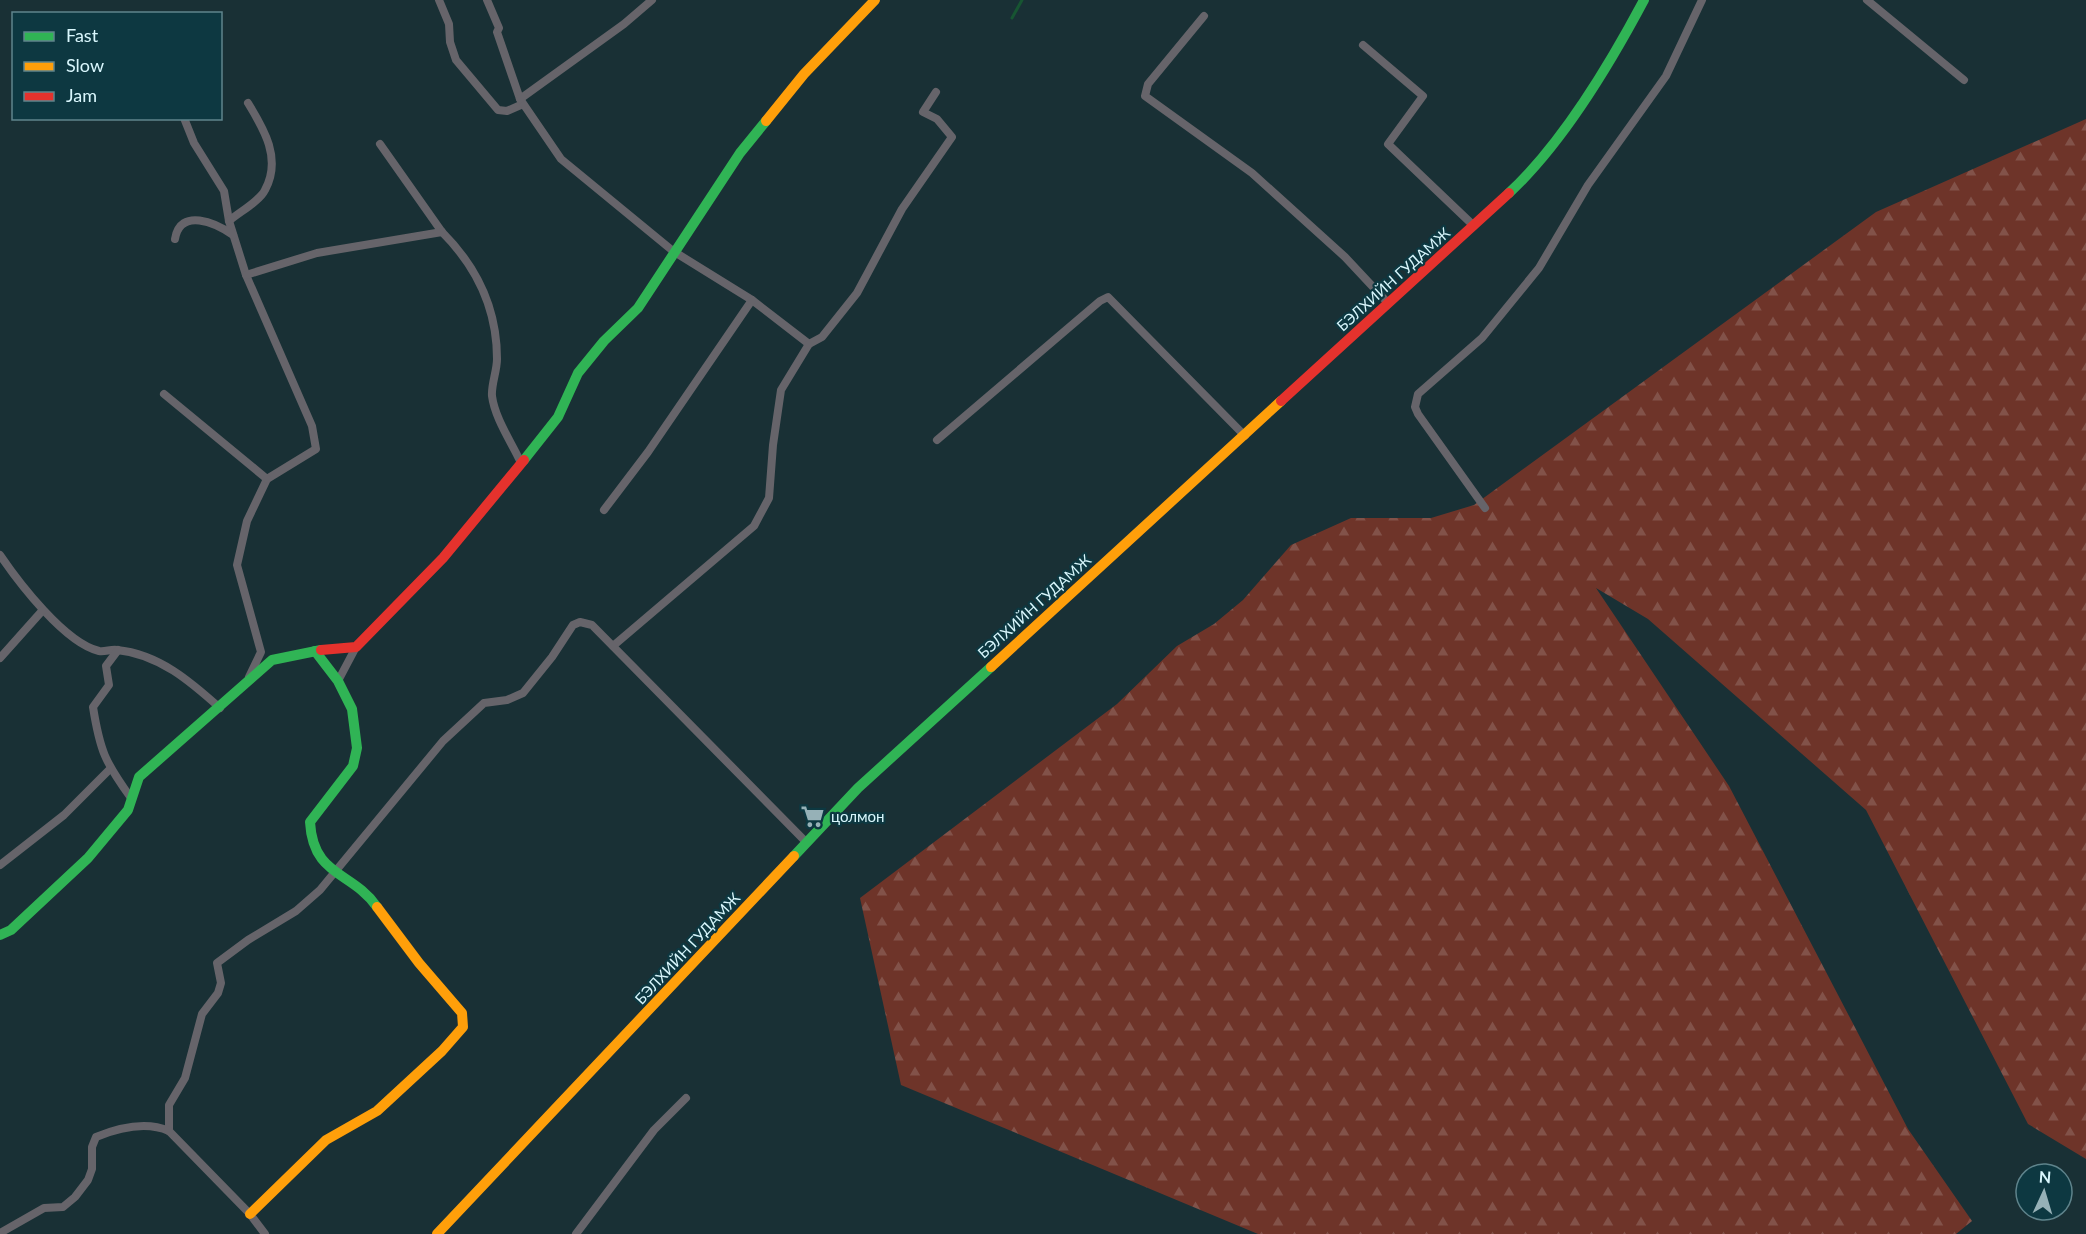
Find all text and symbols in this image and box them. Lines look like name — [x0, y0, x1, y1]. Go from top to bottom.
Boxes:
legend — [12, 12, 222, 120]
text: Fast — [66, 24, 99, 46]
text: Slow — [66, 54, 104, 76]
text: Jam — [66, 84, 97, 106]
street label: БЭЛХИЙН ГУДАМЖ — [1333, 223, 1454, 334]
street label: БЭЛХИЙН ГУДАМЖ — [974, 550, 1095, 661]
supermarket icon: цолмон — [800, 803, 826, 829]
place label: цолмон — [831, 807, 885, 825]
street label: БЭЛХИЙН ГУДАМЖ — [631, 888, 744, 1007]
north arrow — [2014, 1162, 2074, 1222]
text: N — [2038, 1167, 2052, 1186]

